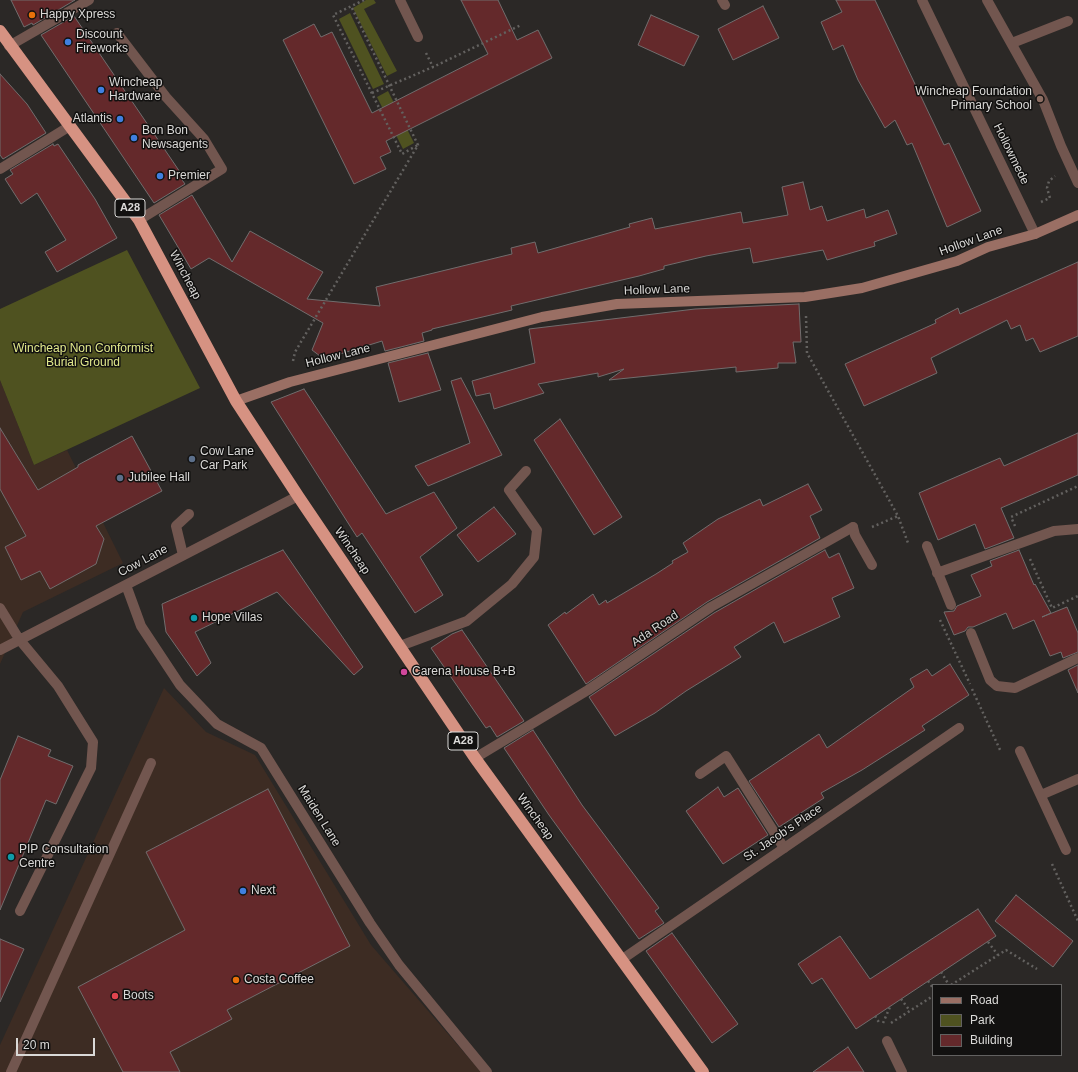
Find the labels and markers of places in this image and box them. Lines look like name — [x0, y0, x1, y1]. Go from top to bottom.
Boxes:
place label: Happy Xpress — [40, 8, 115, 22]
marker: Happy Xpress — [27, 10, 37, 20]
place label: Discount Fireworks — [76, 28, 128, 56]
marker: Discount Fireworks — [63, 37, 73, 47]
place label: Wincheap Hardware — [109, 76, 162, 104]
marker: Wincheap Hardware — [96, 85, 106, 95]
place label: Wincheap Foundation Primary School — [915, 85, 1032, 113]
marker: Wincheap Foundation Primary School — [1035, 94, 1045, 104]
place label: Atlantis — [73, 112, 112, 126]
marker: Atlantis — [115, 114, 125, 124]
place label: Bon Bon Newsagents — [142, 124, 208, 152]
marker: Bon Bon Newsagents — [129, 133, 139, 143]
place label: Premier — [168, 169, 210, 183]
marker: Premier — [155, 171, 165, 181]
place label: Cow Lane Car Park — [200, 445, 254, 473]
marker: Cow Lane Car Park — [187, 454, 197, 464]
place label: Jubilee Hall — [128, 471, 190, 485]
marker: Jubilee Hall — [115, 473, 125, 483]
place label: Hope Villas — [202, 611, 262, 625]
marker: Hope Villas — [189, 613, 199, 623]
place label: Carena House B+B — [412, 665, 516, 679]
marker: Carena House B+B — [399, 667, 409, 677]
place label: PIP Consultation Centre — [19, 843, 108, 871]
marker: PIP Consultation Centre — [6, 852, 16, 862]
place label: Next — [251, 884, 276, 898]
marker: Next — [238, 886, 248, 896]
place label: Costa Coffee — [244, 973, 314, 987]
marker: Costa Coffee — [231, 975, 241, 985]
place label: Boots — [123, 989, 154, 1003]
marker: Boots — [110, 991, 120, 1001]

